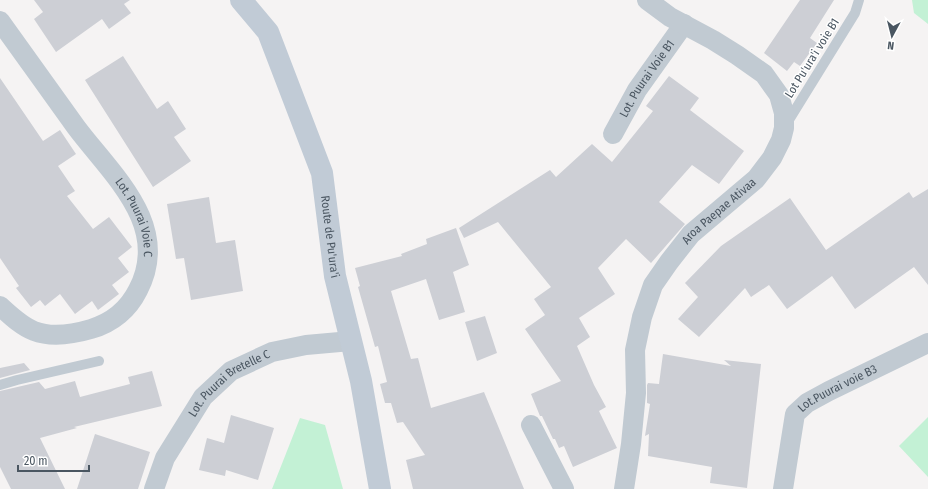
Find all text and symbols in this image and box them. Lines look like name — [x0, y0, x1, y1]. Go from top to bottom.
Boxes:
street label: Lot Pu'ura'i voie B1 — [782, 16, 842, 100]
north arrow — [872, 16, 912, 56]
street label: Lot. Puurai Voie B1 — [617, 37, 677, 120]
text: N — [887, 39, 895, 52]
street label: Lot. Puurai Voie C — [112, 175, 155, 257]
street label: Aroa Paepae Ativaa — [679, 175, 759, 247]
street label: Route de Pu'ura'i — [318, 195, 342, 279]
street label: Lot. Puurai Bretelle C — [186, 347, 272, 419]
street label: Lot.Puurai voie B3 — [795, 362, 879, 415]
scale bar — [18, 447, 89, 473]
text: 20 m — [24, 454, 48, 468]

